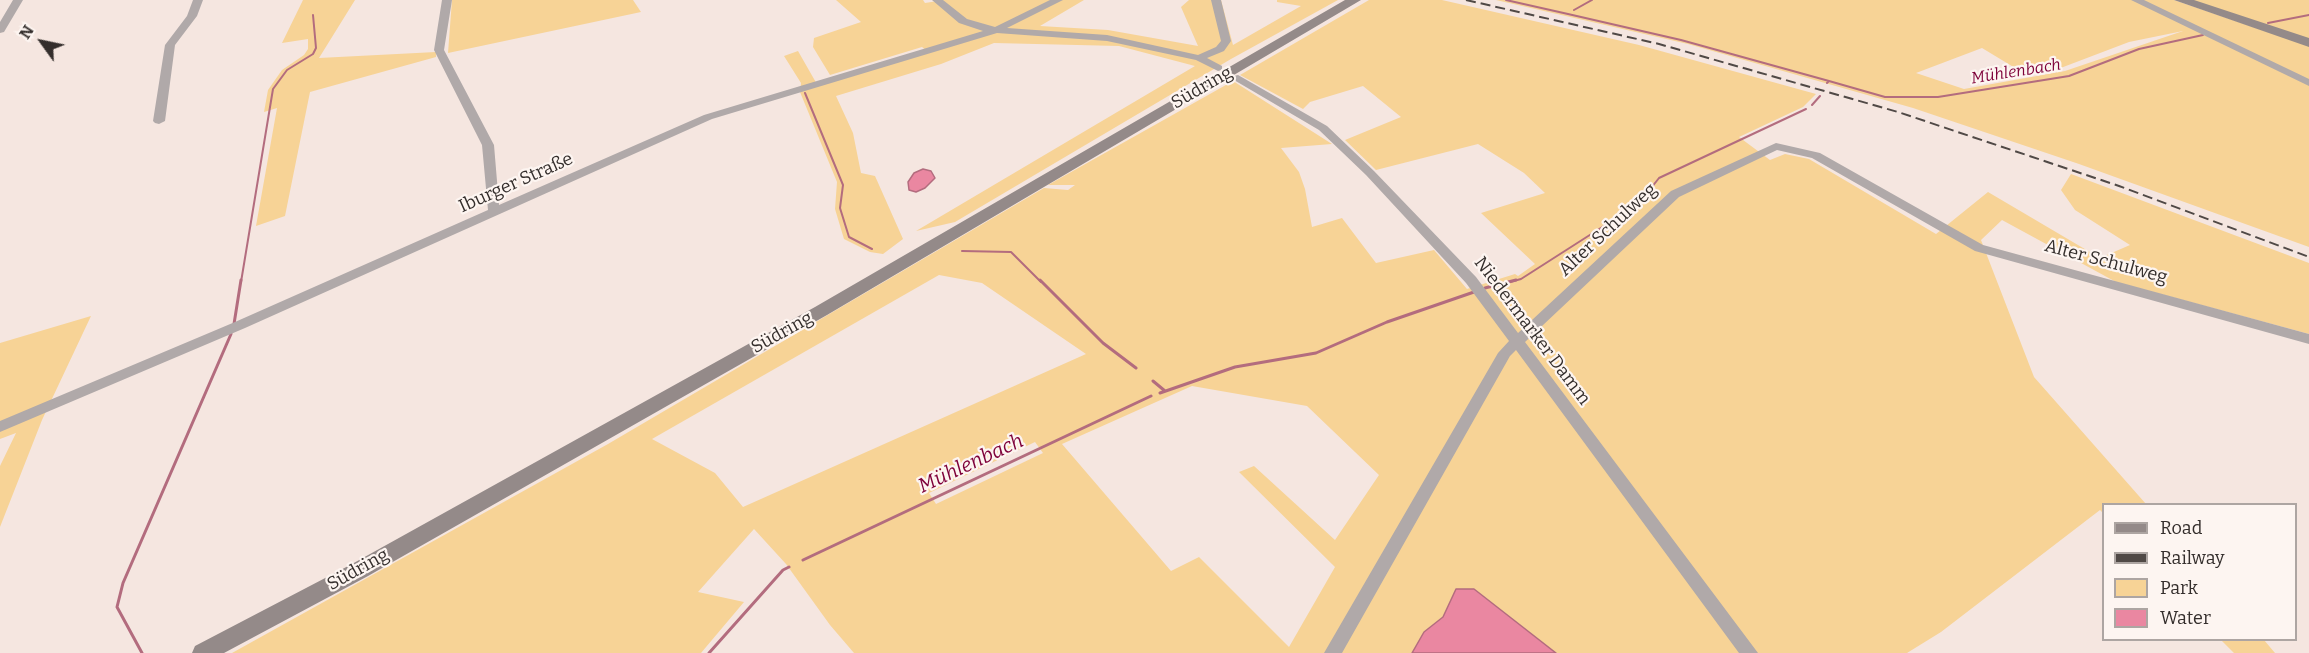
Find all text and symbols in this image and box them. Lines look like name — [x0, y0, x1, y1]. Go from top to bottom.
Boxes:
north arrow — [12, 12, 72, 72]
text: N — [15, 22, 38, 42]
water label: Mühlenbach — [1970, 55, 2062, 89]
street label: Südring — [1168, 62, 1236, 114]
street label: Iburger Straße — [456, 148, 576, 218]
street label: Alter Schulweg — [1555, 179, 1661, 281]
street label: Alter Schulweg — [2042, 235, 2170, 289]
street label: Niedermarker Damm — [1469, 253, 1595, 409]
street label: Südring — [748, 307, 816, 359]
water label: Mühlenbach — [915, 429, 1027, 499]
legend — [2102, 503, 2297, 641]
text: Road — [2160, 517, 2202, 539]
street label: Südring — [324, 544, 392, 596]
text: Railway — [2160, 547, 2224, 569]
text: Park — [2160, 577, 2198, 599]
text: Water — [2160, 607, 2211, 629]

